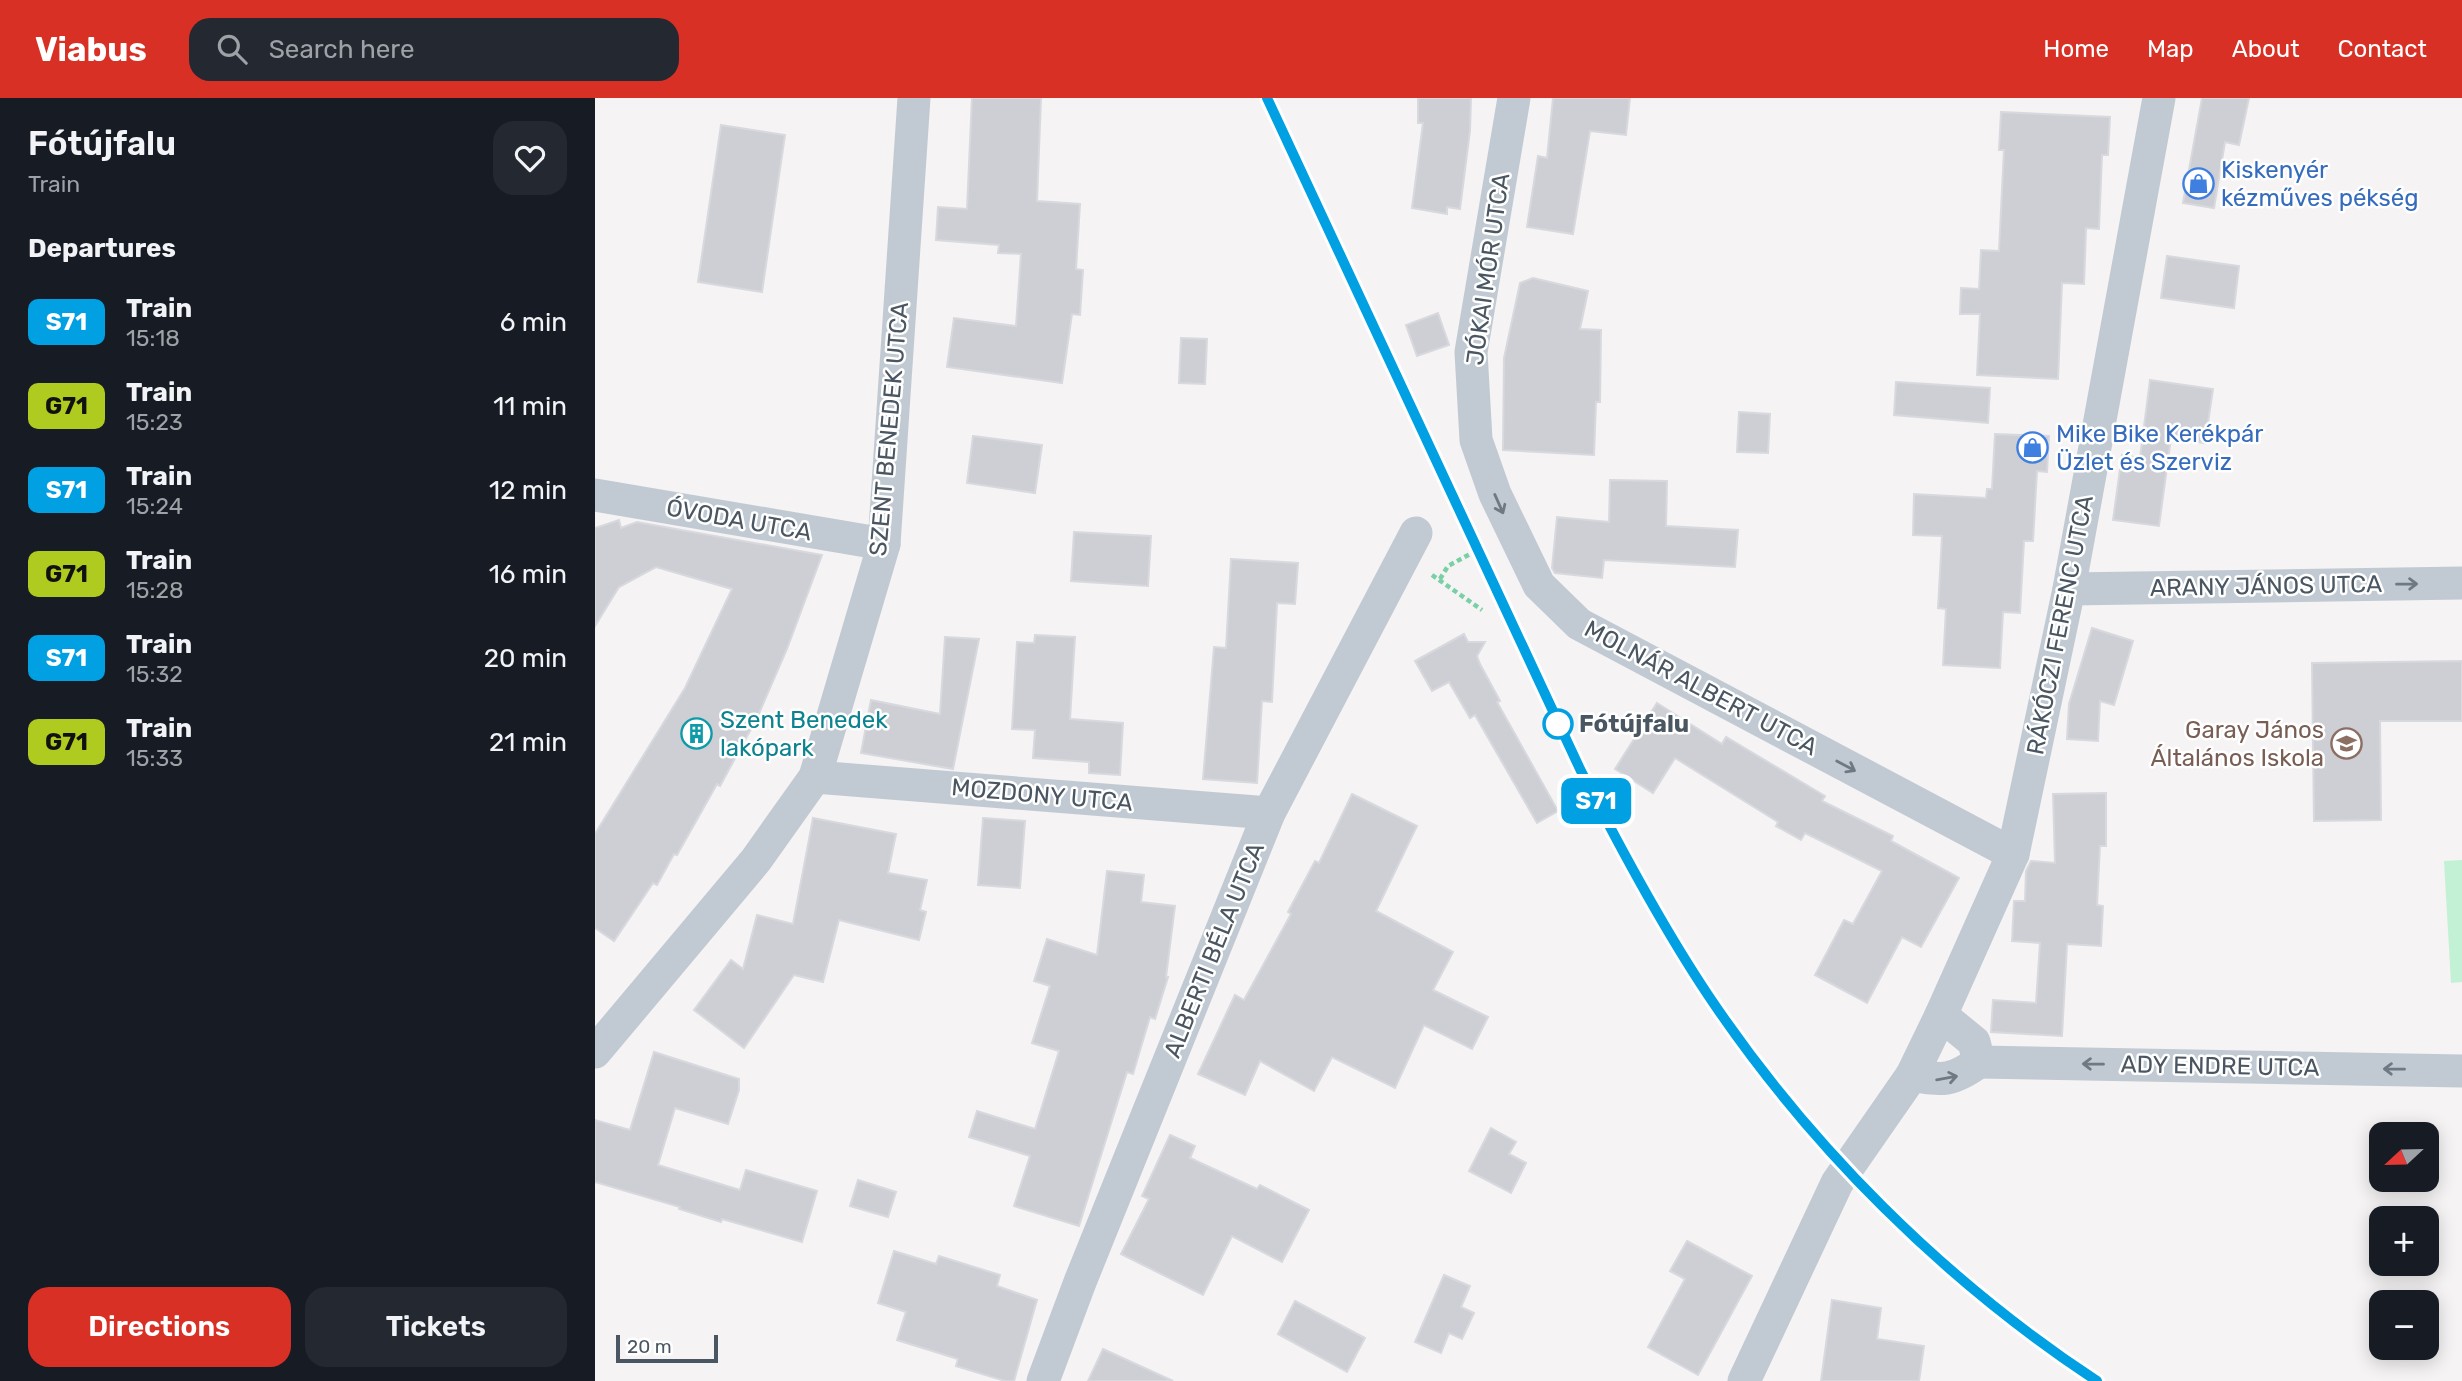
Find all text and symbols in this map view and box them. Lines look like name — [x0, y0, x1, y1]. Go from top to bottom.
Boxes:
search box — [189, 18, 679, 81]
text: Viabus — [35, 30, 147, 69]
icon: search — [213, 30, 251, 68]
text: Search here — [269, 34, 415, 65]
text: Home — [2043, 35, 2109, 63]
text: Map — [2147, 35, 2194, 63]
text: About — [2232, 35, 2300, 63]
text: Contact — [2338, 35, 2427, 63]
button: heart — [493, 121, 567, 195]
text: Fótújfalu — [28, 124, 176, 163]
place label: Kiskenyér kézműves pékség — [2221, 156, 2419, 212]
shop icon: Kiskenyér kézműves pékség — [2181, 167, 2215, 201]
text: Train — [28, 170, 80, 198]
street label: JÓKAI MÓR UTCA — [1461, 171, 1515, 367]
text: Departures — [28, 233, 176, 264]
text: Train — [126, 293, 192, 324]
street label: SZENT BENEDEK UTCA — [864, 301, 914, 557]
text: 6 min — [500, 307, 567, 338]
text: S71 — [46, 308, 87, 336]
text: 15:18 — [126, 324, 180, 352]
text: Train — [126, 377, 192, 408]
text: 11 min — [493, 391, 567, 422]
text: G71 — [45, 392, 88, 420]
text: 15:23 — [126, 408, 183, 436]
place label: Mike Bike Kerékpár Üzlet és Szerviz — [2056, 420, 2263, 476]
shop icon: Mike Bike Kerékpár Üzlet és Szerviz — [2016, 431, 2050, 465]
text: Train — [126, 461, 192, 492]
text: 12 min — [489, 475, 567, 506]
text: S71 — [46, 476, 87, 504]
text: 15:24 — [126, 492, 183, 520]
street label: ÓVODA UTCA — [664, 493, 814, 547]
one-way arrow — [1493, 493, 1506, 514]
street label: RÁKÓCZI FERENC UTCA — [2021, 493, 2099, 757]
text: Train — [126, 545, 192, 576]
text: 16 min — [489, 559, 567, 590]
text: G71 — [45, 560, 88, 588]
street label: ARANY JÁNOS UTCA — [2150, 570, 2382, 602]
text: 15:28 — [126, 576, 184, 604]
one-way arrow — [2395, 577, 2418, 591]
street label: MOLNÁR ALBERT UTCA — [1580, 615, 1822, 761]
text: Train — [126, 629, 192, 660]
text: 20 min — [484, 643, 567, 674]
text: S71 — [46, 644, 87, 672]
text: 15:32 — [126, 660, 183, 688]
place label: Szent Benedek lakópark — [720, 706, 888, 762]
marker: Fótújfalu — [1543, 709, 1573, 739]
place label: Fótújfalu — [1579, 710, 1689, 738]
text: Train — [126, 713, 192, 744]
place label: Garay János Általános Iskola — [2150, 716, 2324, 772]
building icon: Szent Benedek lakópark — [680, 717, 714, 751]
text: 21 min — [489, 727, 567, 758]
school or university icon: Garay János Általános Iskola — [2330, 727, 2364, 761]
text: G71 — [45, 728, 88, 756]
text: 15:33 — [126, 744, 183, 772]
one-way arrow — [1835, 759, 1856, 773]
street label: MOZDONY UTCA — [950, 773, 1134, 817]
line badge: S71 — [1556, 778, 1636, 824]
text: S71 — [1575, 787, 1617, 815]
street label: ALBERTI BÉLA UTCA — [1158, 838, 1270, 1062]
street label: ADY ENDRE UTCA — [2120, 1050, 2320, 1082]
one-way arrow — [2082, 1057, 2105, 1071]
one-way arrow — [2383, 1063, 2406, 1076]
one-way arrow — [1935, 1070, 1958, 1084]
north arrow — [2369, 1122, 2439, 1192]
map controls — [2369, 1122, 2439, 1360]
button: + — [2369, 1206, 2439, 1276]
button: Directions — [28, 1287, 291, 1367]
button: Tickets — [305, 1287, 567, 1367]
button: − — [2369, 1290, 2439, 1360]
scale bar — [616, 1332, 717, 1364]
text: 20 m — [627, 1335, 672, 1358]

